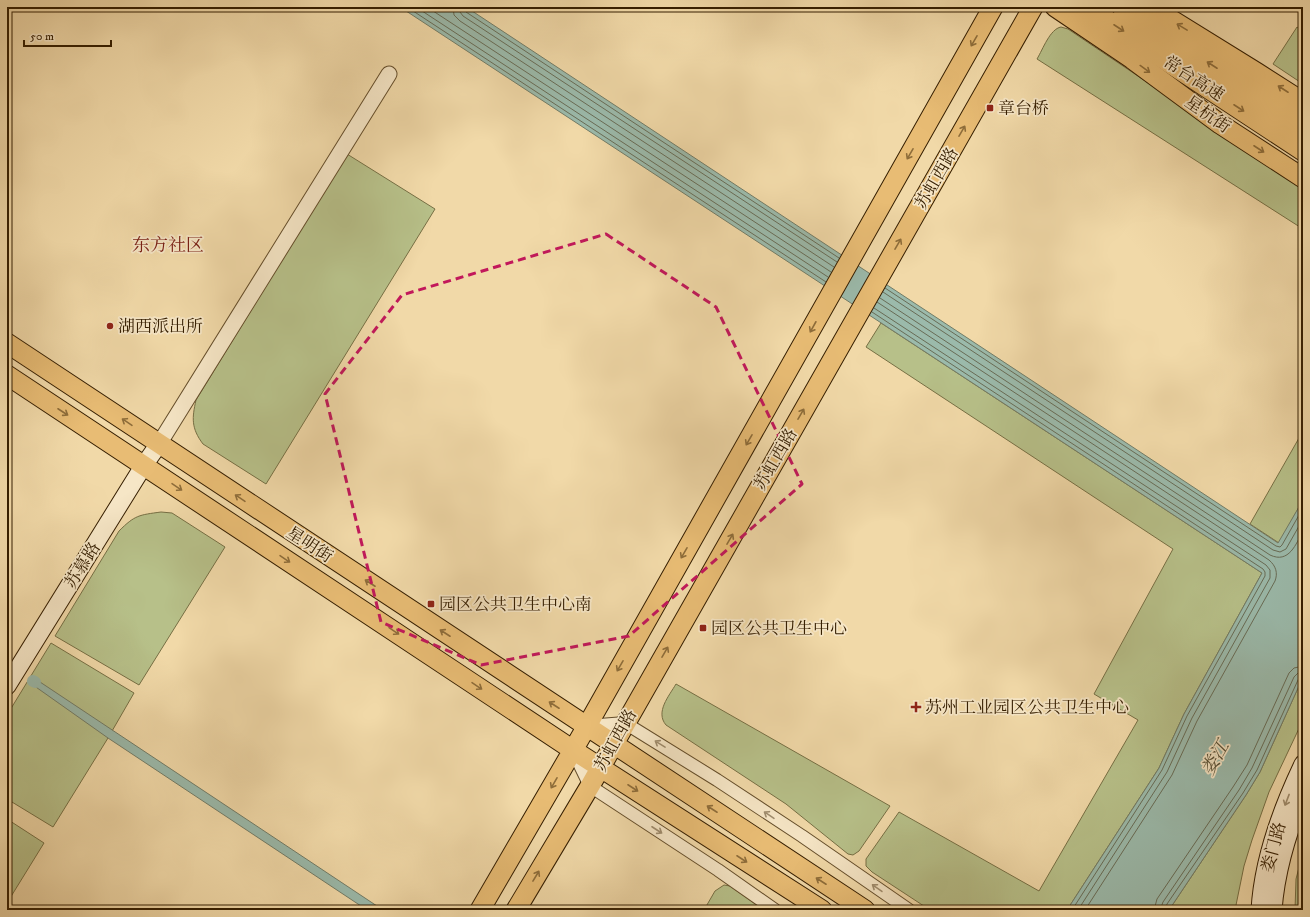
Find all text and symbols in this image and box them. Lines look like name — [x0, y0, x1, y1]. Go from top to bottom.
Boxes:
scale bar — [24, 22, 111, 48]
one-way arrow — [1176, 22, 1188, 30]
one-way arrow — [1113, 24, 1124, 33]
text: 50 m — [30, 29, 54, 44]
one-way arrow — [970, 35, 978, 47]
street label: 常台高速 — [1159, 51, 1228, 107]
one-way arrow — [1206, 61, 1218, 69]
one-way arrow — [1139, 64, 1150, 73]
one-way arrow — [1277, 85, 1289, 93]
street label: 星杭街 — [1180, 91, 1235, 138]
place label: 章台桥 — [998, 98, 1049, 120]
marker: 章台桥 — [985, 103, 995, 113]
one-way arrow — [1233, 104, 1245, 112]
one-way arrow — [959, 125, 967, 137]
street label: 苏虹西路 — [910, 144, 963, 213]
one-way arrow — [1253, 145, 1264, 153]
one-way arrow — [906, 148, 913, 160]
district label: 东方社区 — [132, 235, 204, 257]
one-way arrow — [895, 238, 903, 250]
place label: 湖西派出所 — [118, 316, 203, 338]
marker: 湖西派出所 — [105, 321, 115, 331]
one-way arrow — [808, 321, 816, 333]
one-way arrow — [57, 408, 68, 416]
one-way arrow — [798, 408, 805, 420]
one-way arrow — [121, 418, 132, 427]
street label: 苏虹西路 — [749, 425, 802, 494]
one-way arrow — [744, 434, 752, 446]
one-way arrow — [171, 483, 182, 491]
one-way arrow — [235, 494, 246, 502]
street label: 星明街 — [282, 522, 337, 568]
one-way arrow — [726, 533, 734, 545]
street label: 苏慕路 — [60, 538, 106, 593]
one-way arrow — [680, 547, 688, 559]
one-way arrow — [279, 555, 290, 563]
one-way arrow — [364, 579, 375, 587]
place label: 园区公共卫生中心南 — [439, 594, 592, 616]
marker: 园区公共卫生中心南 — [426, 599, 436, 609]
place label: 园区公共卫生中心 — [711, 618, 847, 640]
marker: 园区公共卫生中心 — [698, 623, 708, 633]
one-way arrow — [388, 626, 399, 635]
one-way arrow — [440, 629, 451, 637]
one-way arrow — [662, 646, 670, 658]
one-way arrow — [616, 660, 624, 672]
one-way arrow — [471, 682, 482, 690]
place label: 苏州工业园区公共卫生中心 — [925, 697, 1129, 719]
one-way arrow — [548, 700, 560, 708]
marker: 苏州工业园区公共卫生中心 — [910, 701, 922, 713]
street label: 苏虹西路 — [590, 705, 642, 776]
water label: 娄江 — [1197, 735, 1236, 780]
one-way arrow — [654, 740, 666, 748]
one-way arrow — [549, 777, 557, 789]
one-way arrow — [627, 785, 639, 793]
one-way arrow — [1283, 794, 1291, 806]
one-way arrow — [707, 805, 718, 813]
one-way arrow — [764, 811, 775, 819]
street label: 娄门路 — [1257, 820, 1291, 875]
one-way arrow — [651, 826, 662, 834]
one-way arrow — [736, 855, 748, 863]
one-way arrow — [532, 870, 540, 882]
one-way arrow — [816, 877, 827, 885]
one-way arrow — [871, 884, 882, 892]

